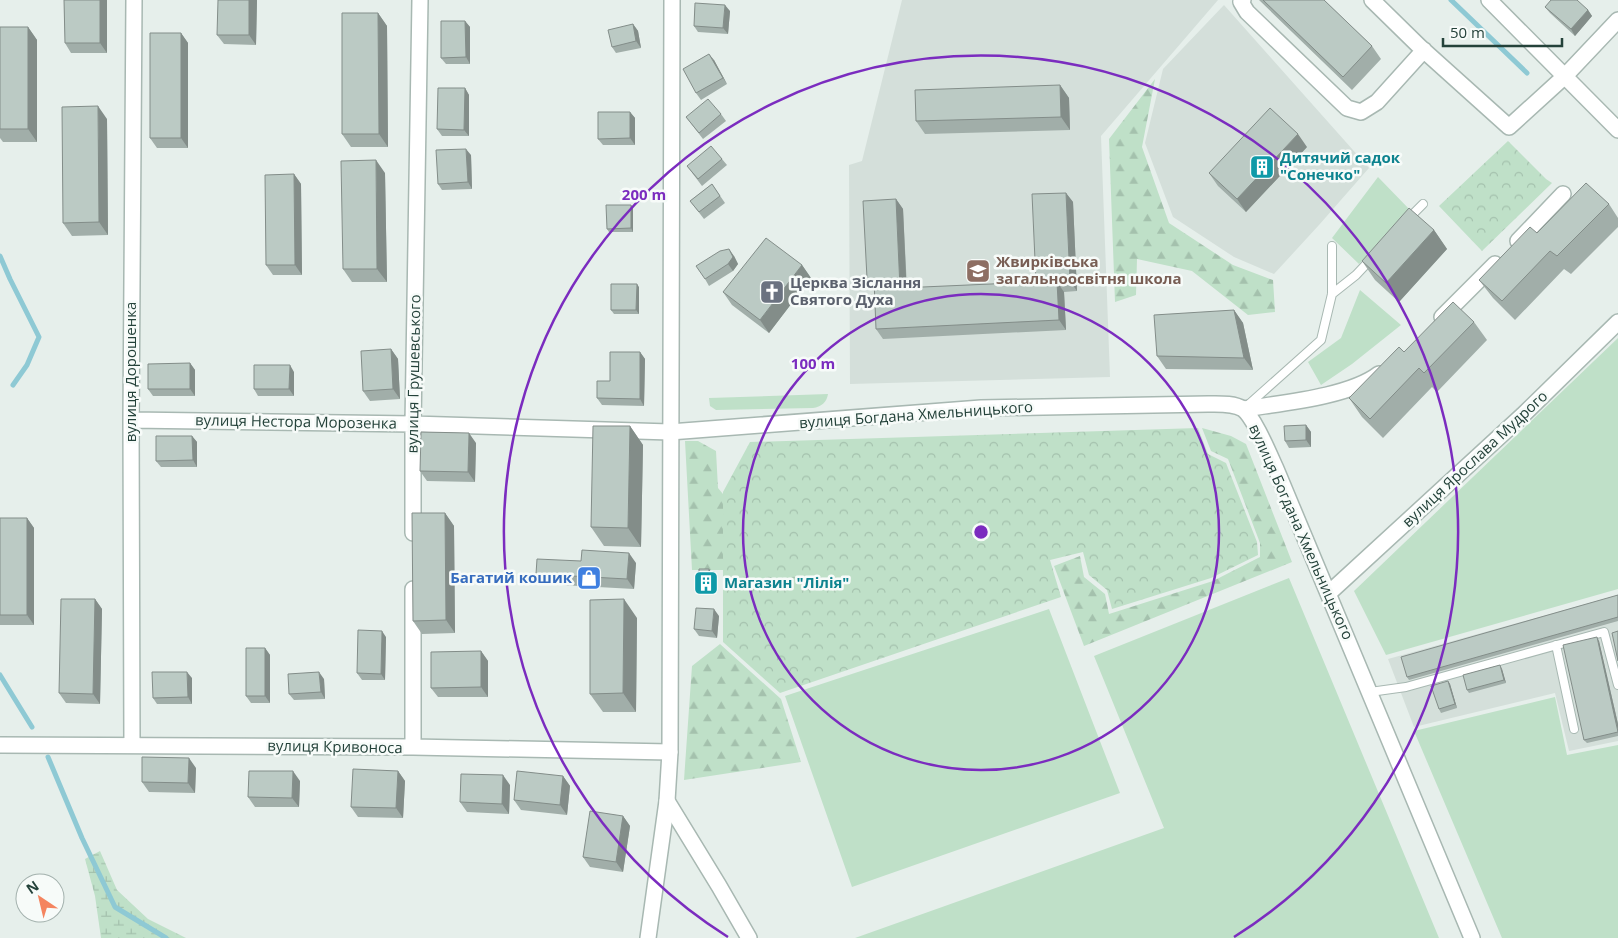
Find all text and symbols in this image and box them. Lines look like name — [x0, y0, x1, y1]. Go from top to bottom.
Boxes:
scale bar — [1443, 15, 1562, 47]
text: 50 m — [1450, 22, 1485, 42]
place label: Дитячий садок "Сонечко" — [1280, 147, 1401, 184]
building icon: Дитячий садок "Сонечко" — [1249, 154, 1275, 180]
text: 200 m — [622, 184, 666, 204]
place label: Жвирківська загальноосвітня школа — [996, 251, 1182, 288]
school or university icon: Жвирківська загальноосвітня школа — [965, 258, 991, 284]
place label: Церква Зіслання Святого Духа — [790, 272, 921, 309]
church icon: Церква Зіслання Святого Духа — [759, 279, 785, 305]
street label: вулиця Грушевського — [402, 294, 424, 454]
street label: вулиця Дорошенка — [120, 302, 140, 442]
text: 100 m — [791, 353, 835, 373]
street label: вулиця Ярослава Мудрого — [1397, 386, 1551, 531]
street label: вулиця Богдана Хмельницького — [798, 396, 1033, 432]
street label: вулиця Нестора Морозенка — [195, 409, 397, 433]
street label: вулиця Богдана Хмельницького — [1245, 421, 1359, 643]
centre of rings — [972, 523, 990, 541]
shop icon: Багатий кошик — [576, 565, 602, 591]
place label: Багатий кошик — [450, 567, 573, 587]
building icon: Магазин "Лілія" — [693, 570, 719, 596]
place label: Магазин "Лілія" — [724, 572, 849, 592]
street label: вулиця Кривоноса — [267, 735, 403, 757]
north arrow — [15, 873, 65, 923]
text: N — [22, 876, 42, 898]

